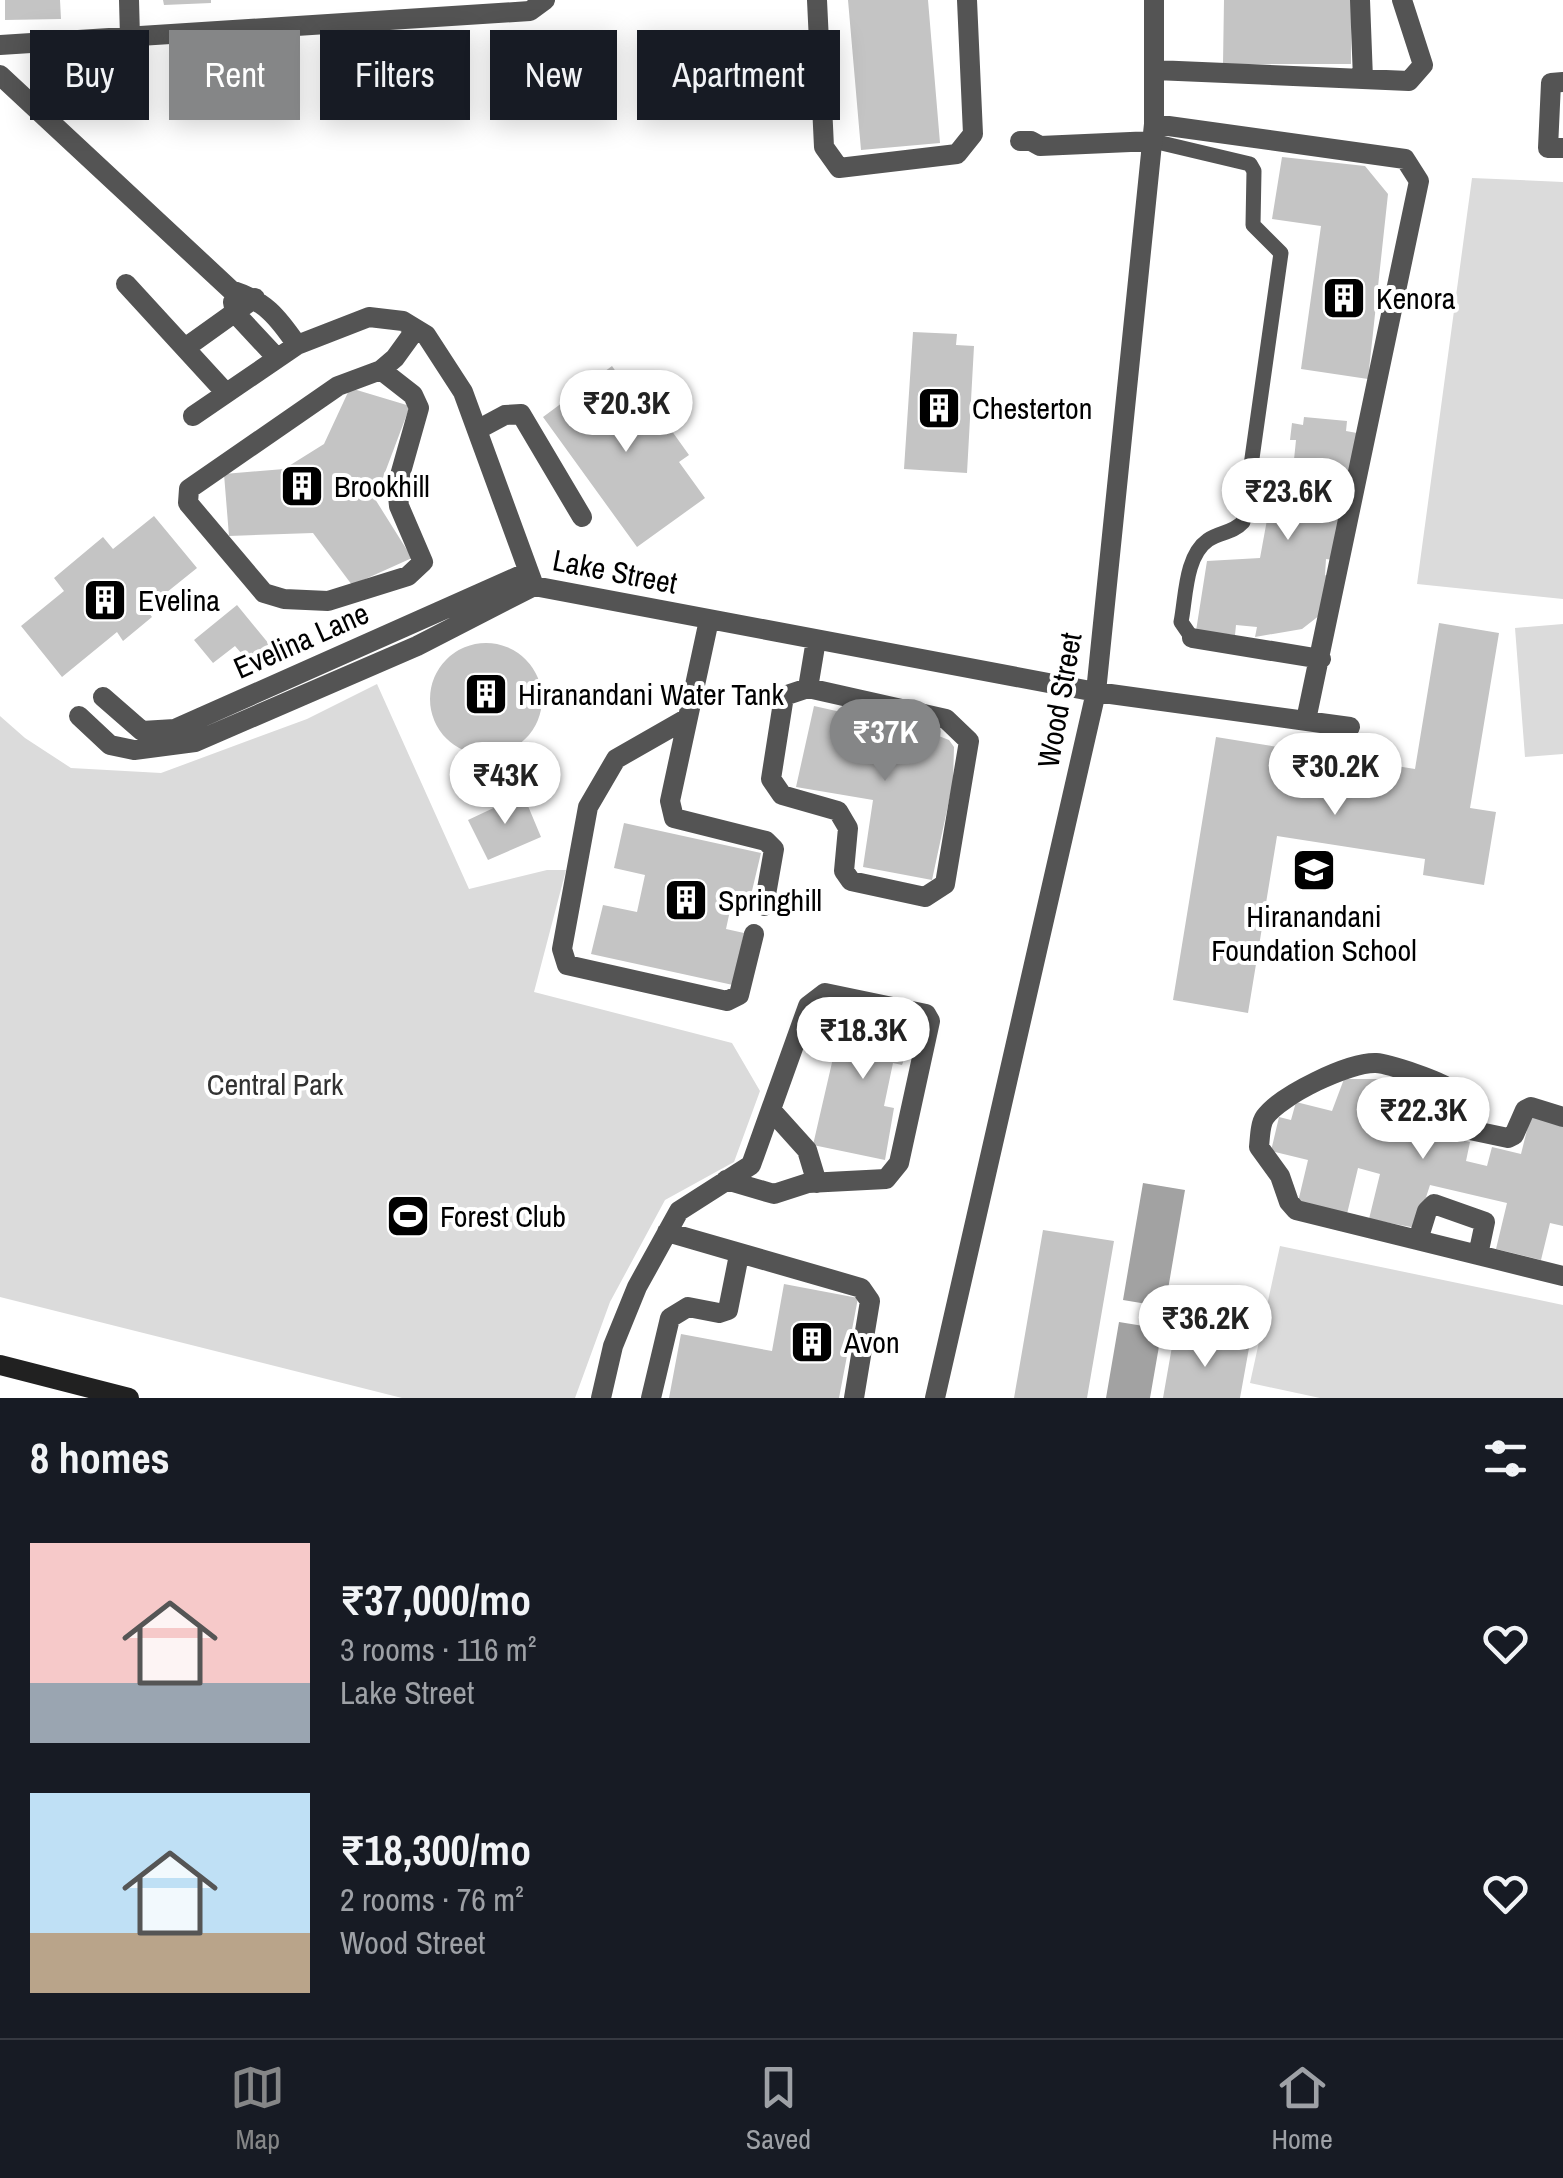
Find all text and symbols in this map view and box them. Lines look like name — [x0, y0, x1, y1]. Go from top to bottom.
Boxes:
chip: Buy — [30, 30, 149, 120]
chip: Rent — [169, 30, 300, 120]
chip: Filters — [320, 30, 470, 120]
chip: New — [490, 30, 617, 120]
chip: Apartment — [637, 30, 840, 120]
building icon: Kenora — [1321, 275, 1367, 321]
place label: Kenora — [1376, 278, 1456, 318]
pin: ₹20.3K — [545, 370, 707, 455]
text: ₹20.3K — [582, 381, 670, 424]
building icon: Chesterton — [916, 385, 962, 431]
place label: Chesterton — [972, 388, 1092, 428]
pin: ₹23.6K — [1207, 458, 1369, 543]
building icon: Brookhill — [279, 463, 325, 509]
place label: Brookhill — [334, 466, 430, 506]
text: ₹23.6K — [1244, 469, 1332, 512]
street label: Lake Street — [549, 539, 681, 603]
building icon: Evelina — [82, 577, 128, 623]
place label: Evelina — [138, 580, 220, 620]
street label: Evelina Lane — [227, 593, 375, 687]
street label: Wood Street — [1027, 629, 1091, 771]
building icon: Hiranandani Water Tank — [463, 671, 509, 717]
place label: Hiranandani Water Tank — [518, 674, 784, 714]
pin: ₹37K — [826, 699, 944, 784]
text: ₹37K — [852, 710, 918, 753]
pin: ₹30.2K — [1254, 733, 1416, 818]
pin: ₹43K — [446, 742, 564, 827]
text: ₹30.2K — [1291, 744, 1379, 787]
text: ₹43K — [472, 753, 538, 796]
school or university icon: Hiranandani Foundation School — [1291, 847, 1337, 893]
building icon: Springhill — [663, 877, 709, 923]
place label: Springhill — [718, 880, 822, 920]
place label: Hiranandani Foundation School — [1211, 896, 1417, 970]
pin: ₹18.3K — [782, 997, 944, 1082]
text: ₹18.3K — [819, 1008, 907, 1051]
park label: Central Park — [207, 1064, 344, 1104]
pin: ₹22.3K — [1342, 1077, 1504, 1162]
text: ₹22.3K — [1379, 1088, 1467, 1131]
sports icon: Forest Club — [385, 1193, 431, 1239]
place label: Forest Club — [440, 1196, 566, 1236]
pin: ₹36.2K — [1124, 1285, 1286, 1370]
text: ₹36.2K — [1161, 1296, 1249, 1339]
building icon: Avon — [789, 1319, 835, 1365]
place label: Avon — [843, 1322, 900, 1362]
text: 8 homes — [30, 1430, 170, 1486]
icon: filters — [1478, 1431, 1533, 1486]
text: ₹37,000/mo — [340, 1572, 531, 1628]
icon: home — [110, 1583, 230, 1703]
icon: heart — [1478, 1616, 1533, 1671]
text: 3 rooms · 116 m² — [340, 1628, 536, 1671]
text: Lake Street — [340, 1671, 474, 1714]
text: ₹18,300/mo — [340, 1822, 531, 1878]
icon: home — [110, 1833, 230, 1953]
icon: heart — [1478, 1866, 1533, 1921]
text: 2 rooms · 76 m² — [340, 1878, 524, 1921]
text: Wood Street — [340, 1921, 485, 1964]
tab: Map — [230, 2060, 285, 2158]
tab: Saved — [746, 2060, 811, 2158]
tab: Home — [1271, 2060, 1333, 2158]

